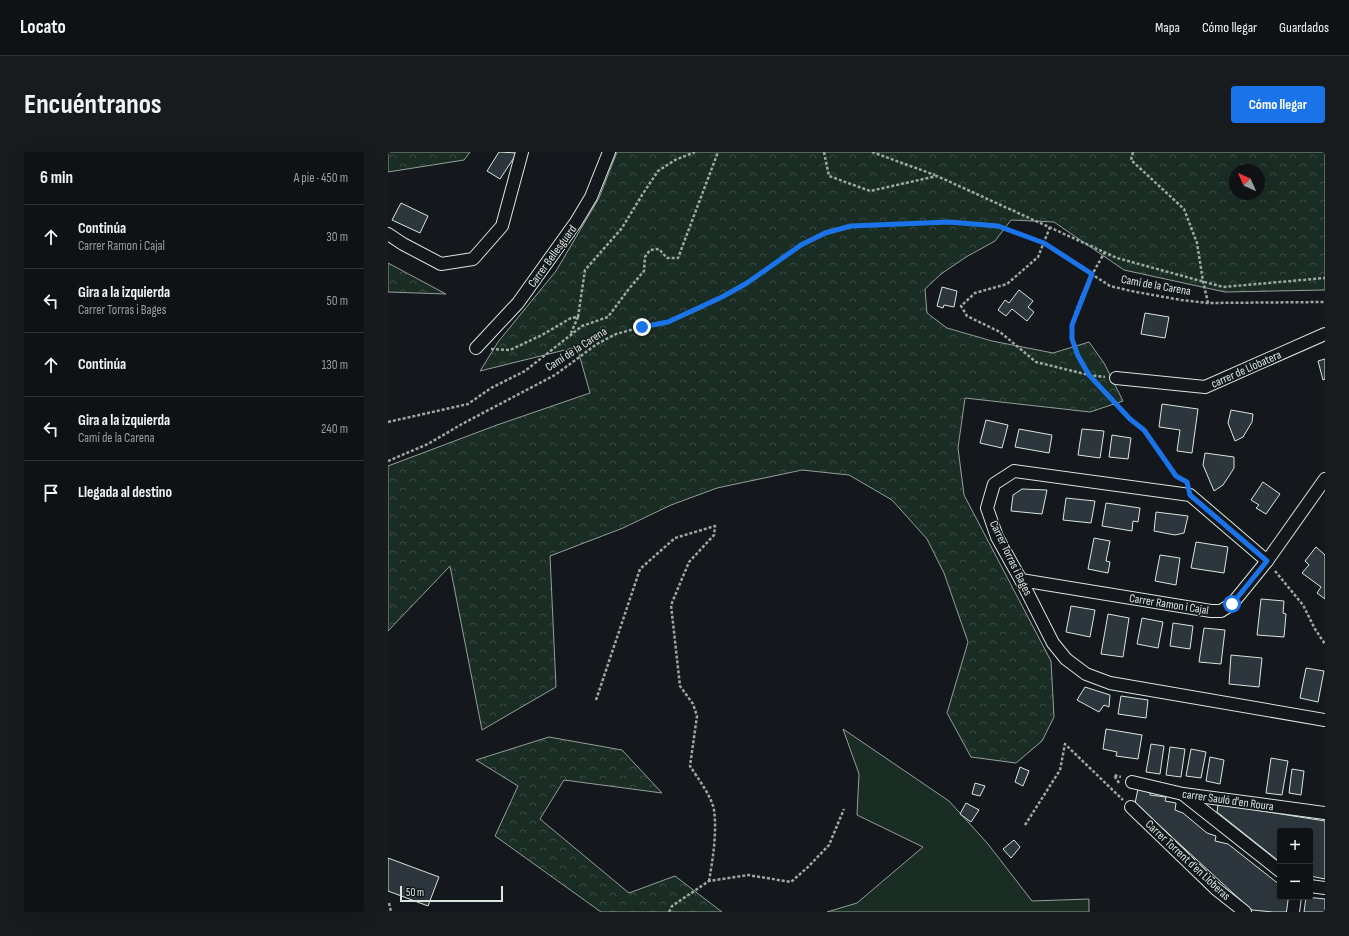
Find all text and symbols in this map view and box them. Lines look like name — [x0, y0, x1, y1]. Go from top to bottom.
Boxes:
text: Locato — [20, 16, 66, 39]
text: Mapa — [1155, 19, 1180, 36]
text: Cómo llegar — [1202, 19, 1257, 36]
text: Guardados — [1279, 19, 1329, 36]
button: Cómo llegar — [1231, 86, 1325, 123]
text: Encuéntranos — [24, 88, 162, 121]
north arrow — [1229, 164, 1265, 200]
text: 6 min — [40, 168, 73, 188]
text: A pie · 450 m — [294, 170, 348, 186]
text: Continúa — [78, 219, 126, 238]
street label: Carrer Bellesguard — [525, 222, 580, 290]
icon: ahead — [40, 226, 62, 248]
text: 30 m — [326, 229, 348, 245]
text: Carrer Ramon i Cajal — [78, 238, 165, 254]
street label: Camí de la Carena — [1120, 272, 1192, 299]
text: Gira a la izquierda — [78, 283, 170, 302]
icon: left — [40, 290, 62, 312]
text: 50 m — [327, 293, 348, 309]
text: Carrer Torras i Bages — [78, 302, 167, 318]
route end — [633, 318, 651, 336]
street label: Camí de la Carena — [543, 324, 610, 375]
street label: carrer de Llobatera — [1209, 347, 1284, 392]
icon: ahead — [40, 354, 62, 376]
text: Continúa — [78, 355, 126, 374]
text: 130 m — [322, 357, 348, 373]
text: Gira a la izquierda — [78, 411, 170, 430]
icon: left — [40, 418, 62, 440]
text: 240 m — [321, 421, 348, 437]
text: Camí de la Carena — [78, 430, 155, 446]
icon: arrive — [40, 482, 62, 504]
text: Llegada al destino — [78, 483, 172, 502]
street label: Carrer Torras i Bages — [986, 518, 1035, 598]
street label: Carrer Ramon i Cajal — [1128, 591, 1210, 618]
route start — [1223, 595, 1241, 613]
street label: carrer Sauló d'en Roura — [1181, 787, 1275, 814]
street label: Carrer Torrent d'en Lloberas — [1142, 817, 1233, 904]
map controls — [1277, 828, 1313, 900]
button: + — [1277, 828, 1313, 864]
button: − — [1277, 864, 1313, 900]
scale bar — [400, 884, 503, 903]
text: 50 m — [406, 886, 424, 899]

